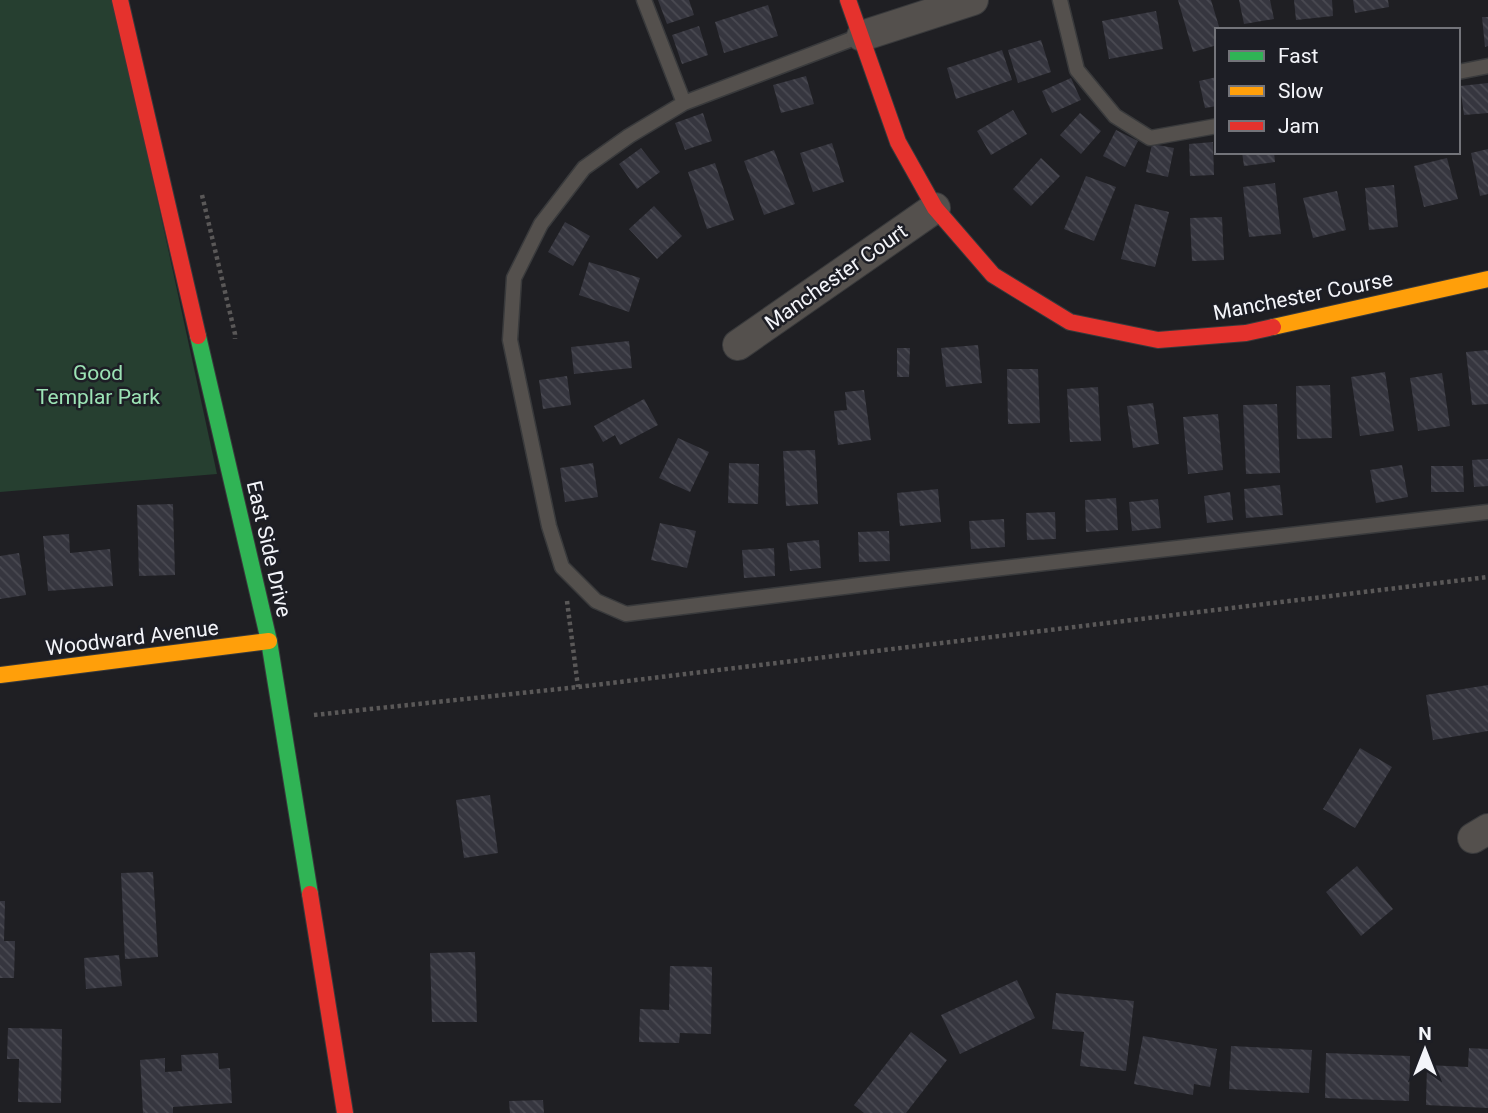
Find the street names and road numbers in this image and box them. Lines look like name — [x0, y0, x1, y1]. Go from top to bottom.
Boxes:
street label: Manchester Court — [760, 219, 912, 335]
street label: Manchester Course — [1211, 267, 1395, 325]
street label: East Side Drive — [242, 478, 296, 620]
street label: Woodward Avenue — [44, 615, 220, 661]

